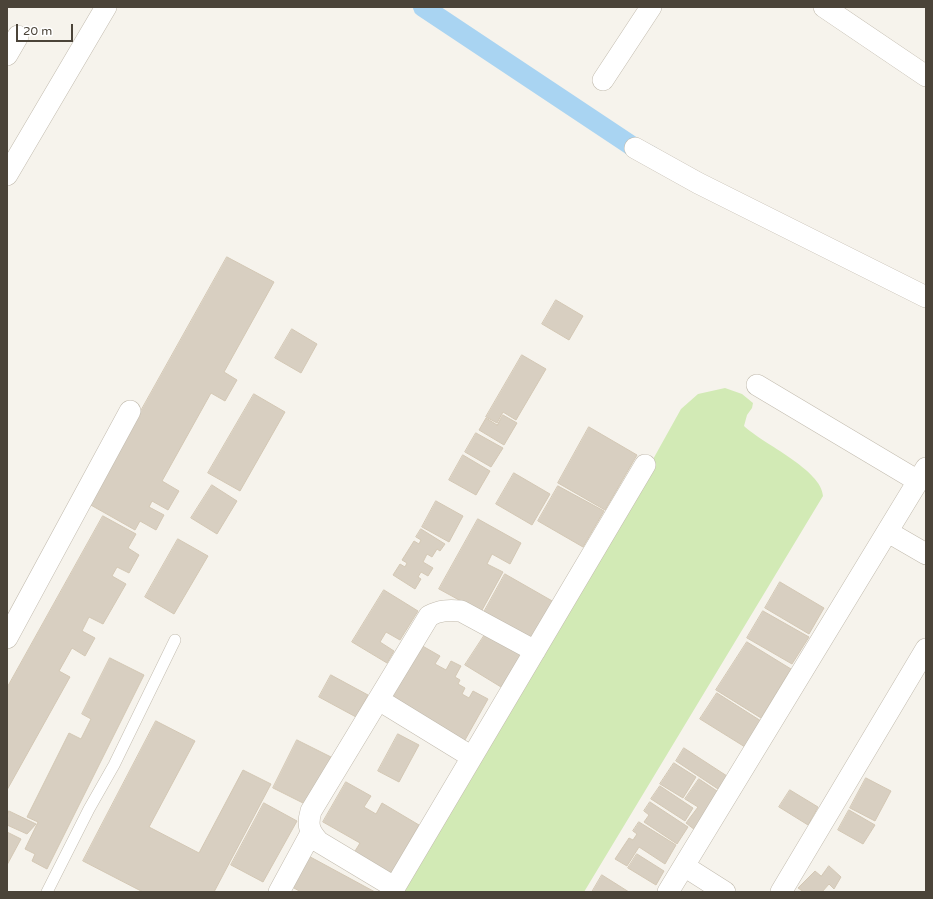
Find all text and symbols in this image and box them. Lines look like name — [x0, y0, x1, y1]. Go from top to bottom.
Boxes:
scale bar — [18, 16, 75, 42]
text: 20 m — [23, 24, 52, 38]

